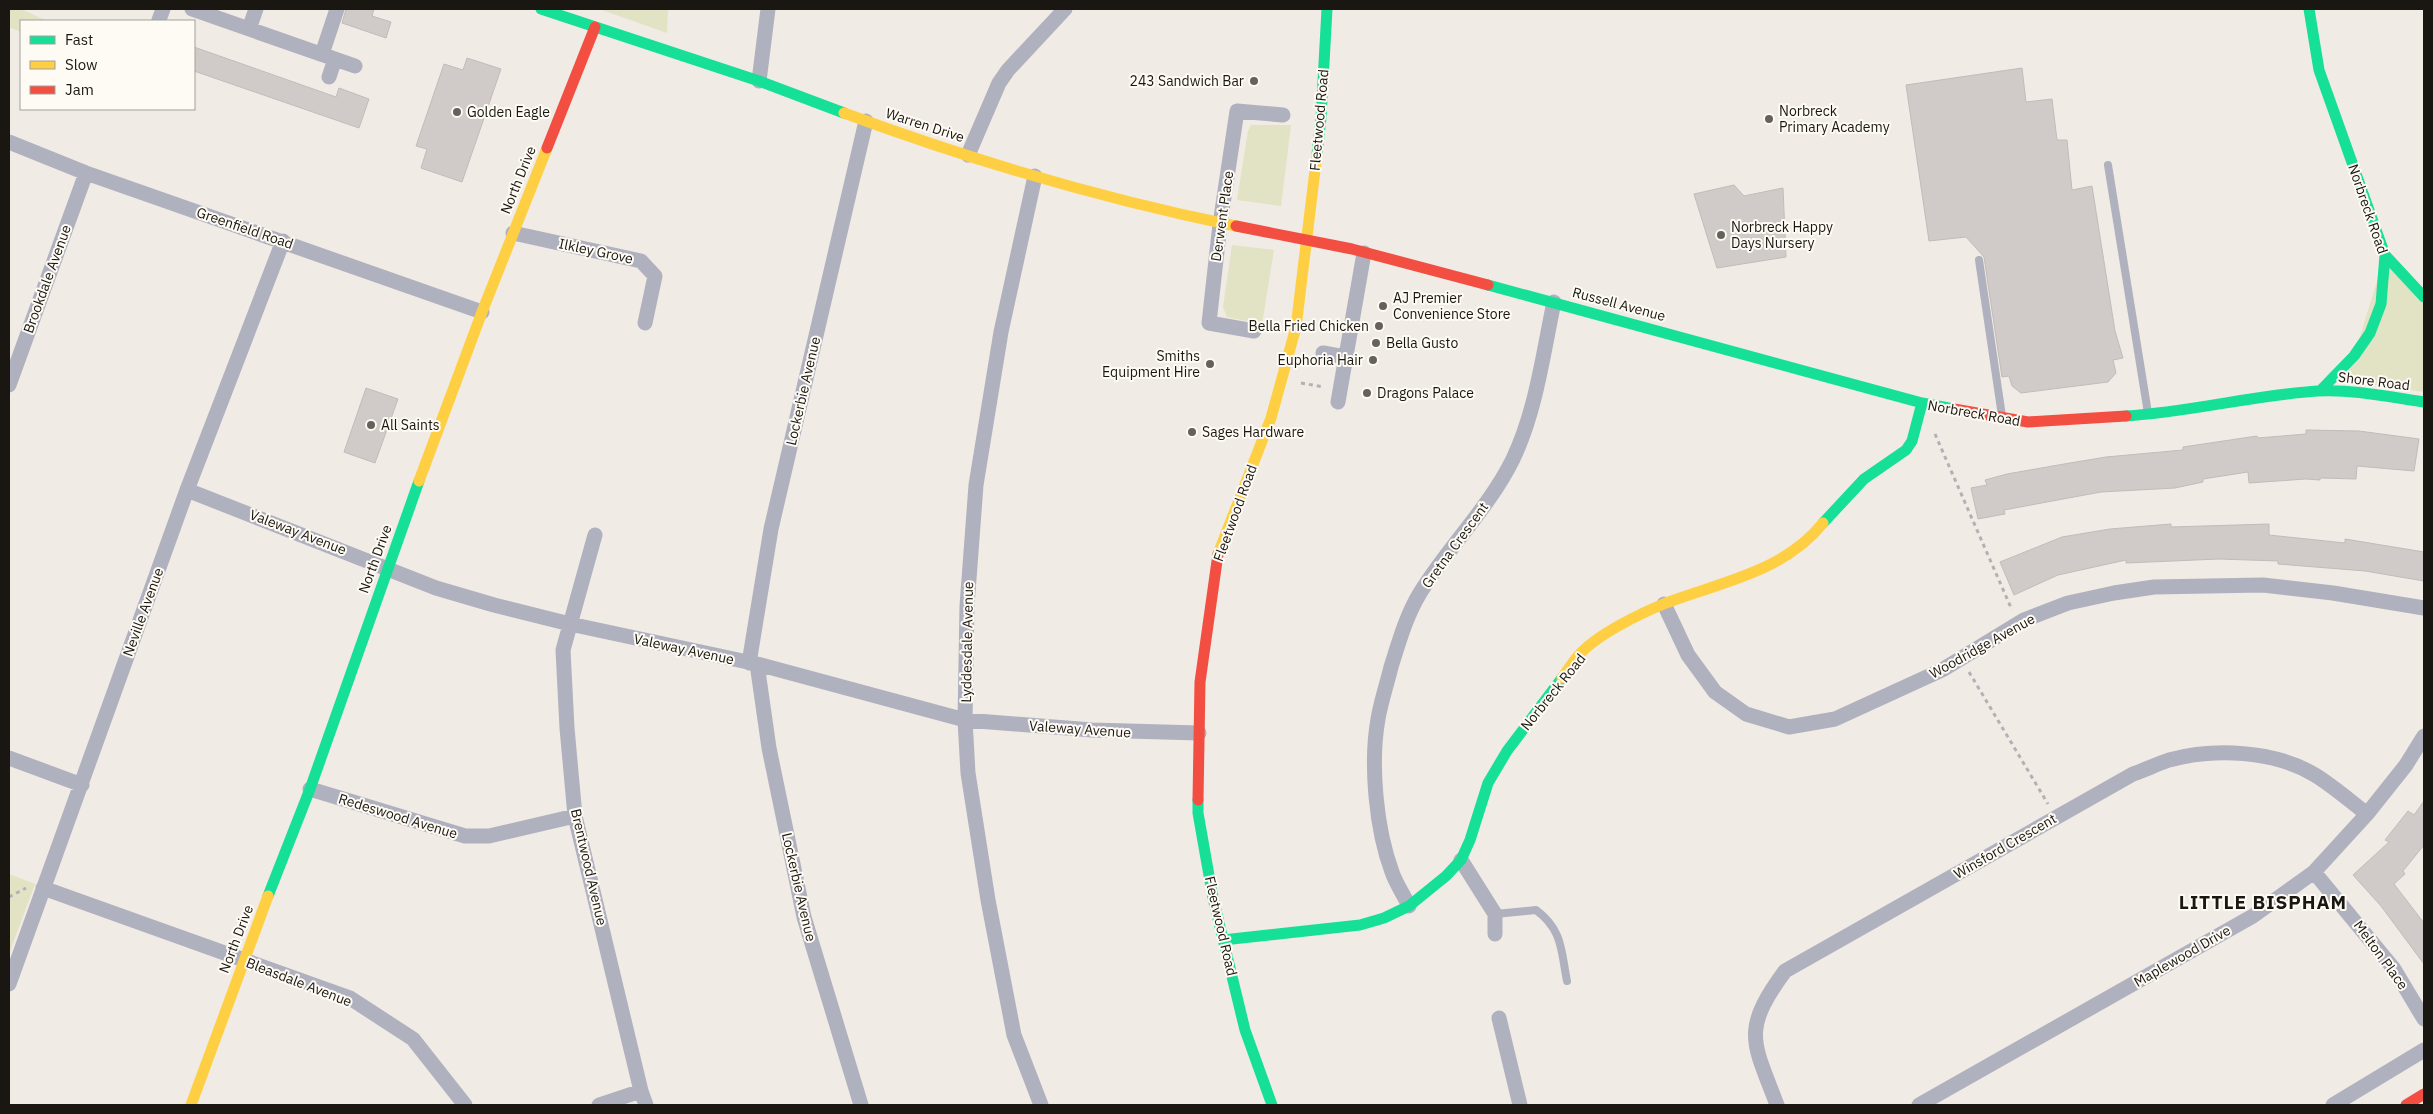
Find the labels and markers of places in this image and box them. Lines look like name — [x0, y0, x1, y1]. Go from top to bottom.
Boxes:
place label: 243 Sandwich Bar — [1130, 72, 1244, 90]
marker: 243 Sandwich Bar — [1248, 75, 1260, 87]
place label: Norbreck Primary Academy — [1779, 102, 1890, 136]
place label: Golden Eagle — [467, 103, 550, 121]
marker: Golden Eagle — [451, 106, 463, 118]
marker: Norbreck Primary Academy — [1763, 113, 1775, 125]
place label: Norbreck Happy Days Nursery — [1731, 218, 1833, 252]
marker: Norbreck Happy Days Nursery — [1715, 229, 1727, 241]
place label: AJ Premier Convenience Store — [1393, 289, 1511, 323]
marker: AJ Premier Convenience Store — [1377, 300, 1389, 312]
place label: Bella Fried Chicken — [1249, 317, 1369, 335]
marker: Bella Fried Chicken — [1373, 320, 1385, 332]
place label: Bella Gusto — [1386, 334, 1458, 352]
marker: Bella Gusto — [1370, 337, 1382, 349]
place label: Smiths Equipment Hire — [1102, 347, 1200, 381]
place label: Euphoria Hair — [1278, 351, 1363, 369]
marker: Euphoria Hair — [1367, 354, 1379, 366]
marker: Smiths Equipment Hire — [1204, 358, 1216, 370]
place label: Dragons Palace — [1377, 384, 1474, 402]
marker: Dragons Palace — [1361, 387, 1373, 399]
place label: All Saints — [381, 416, 440, 434]
marker: All Saints — [365, 419, 377, 431]
place label: Sages Hardware — [1202, 423, 1304, 441]
marker: Sages Hardware — [1186, 426, 1198, 438]

